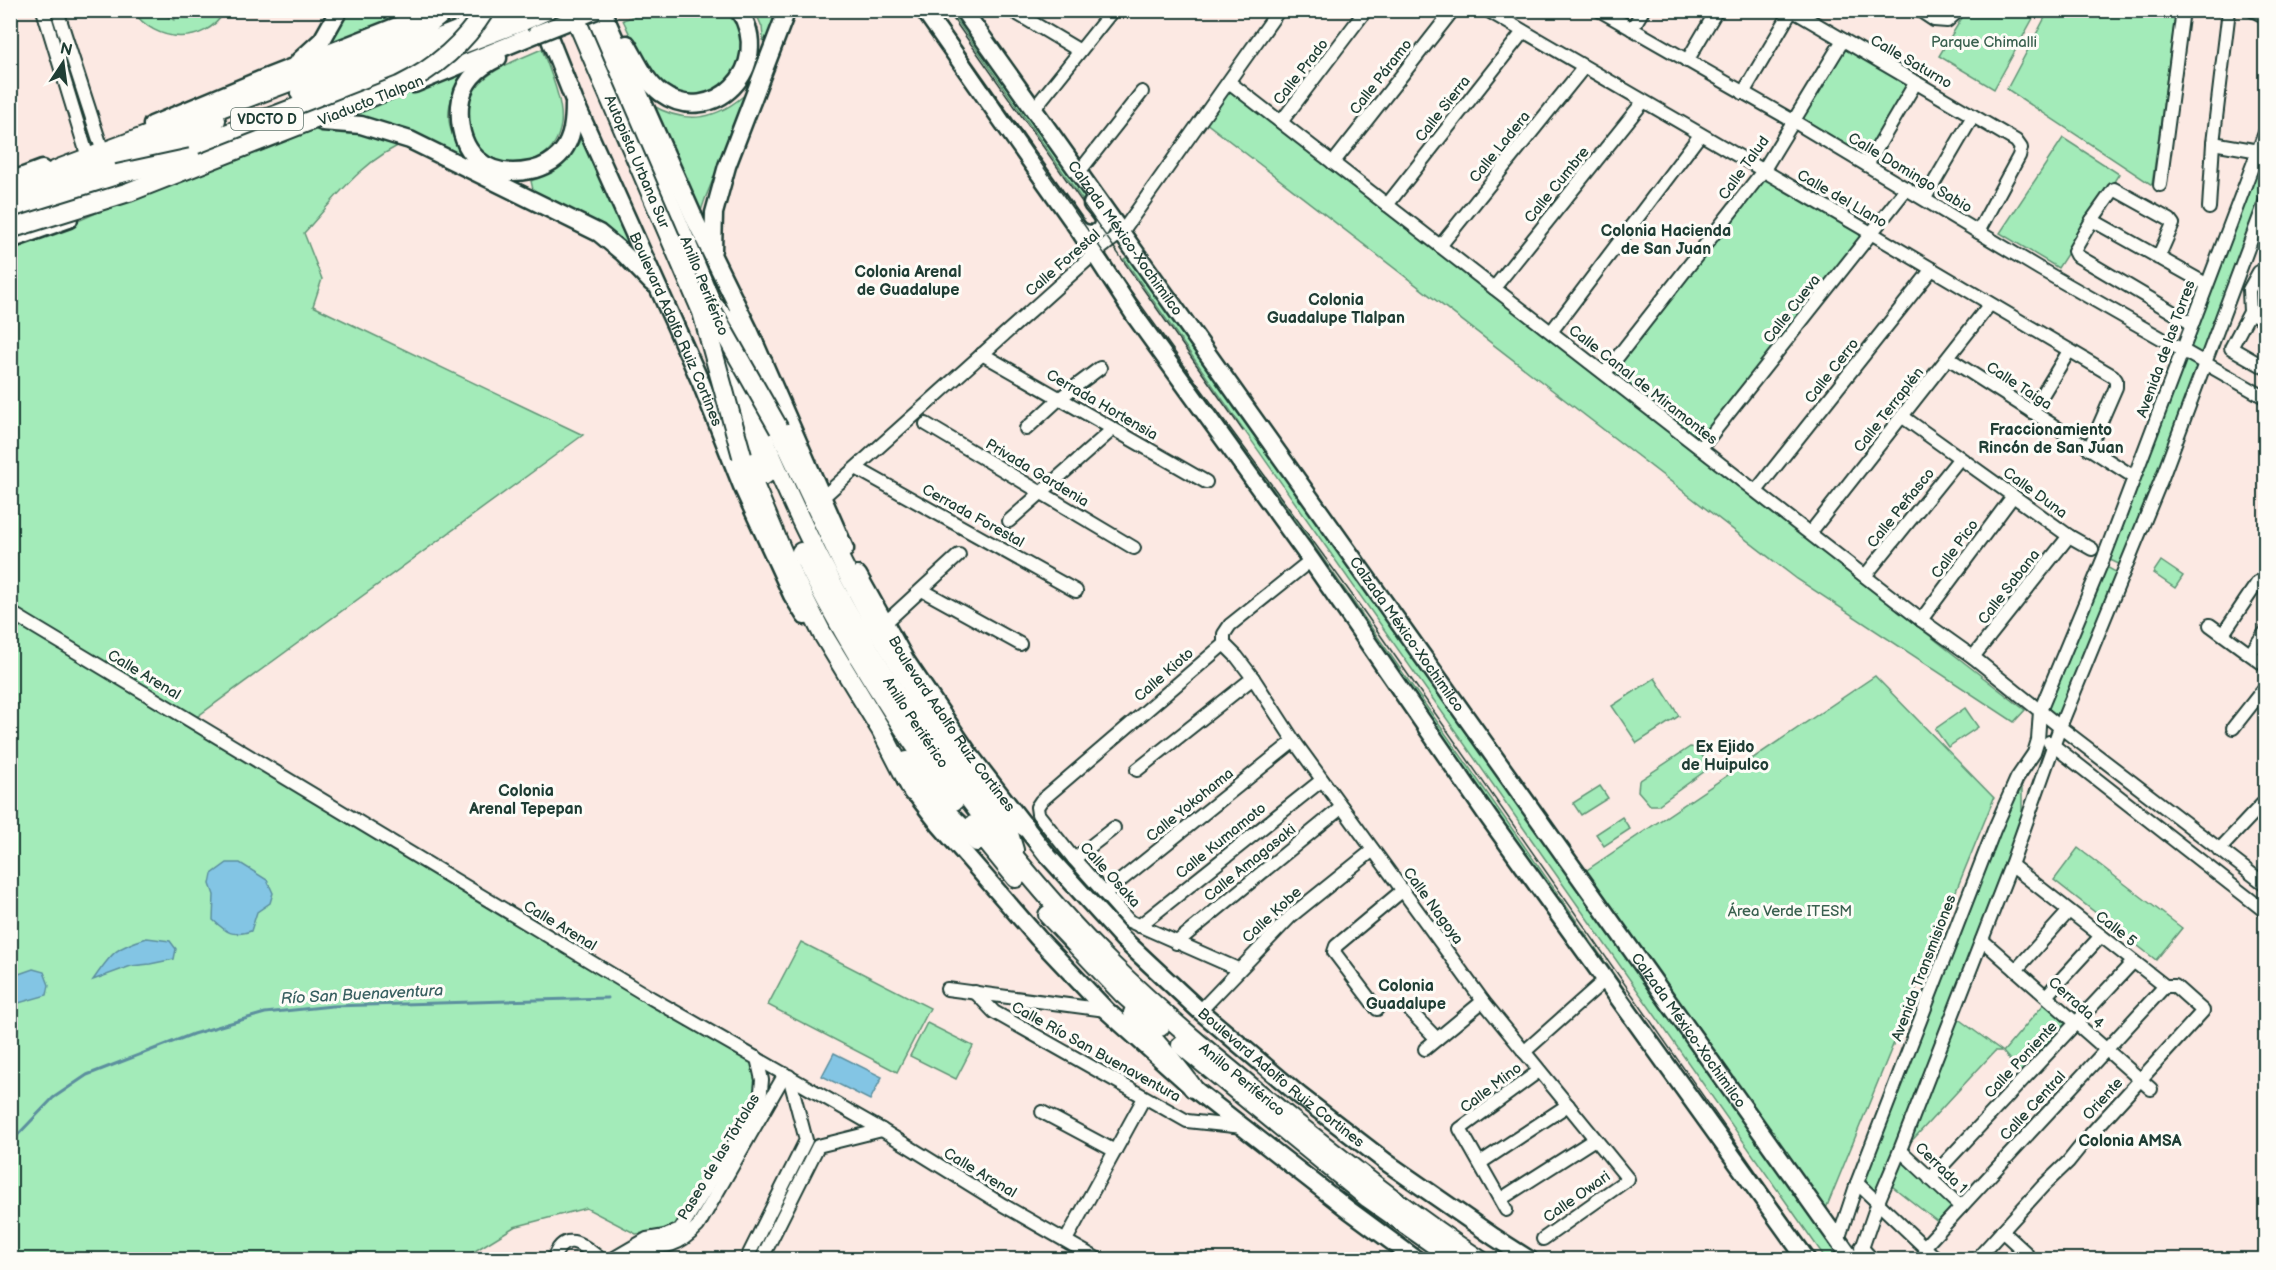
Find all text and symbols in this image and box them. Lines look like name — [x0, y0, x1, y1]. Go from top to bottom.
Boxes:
street label: Calle Saturno — [1867, 31, 1955, 93]
north arrow — [33, 33, 93, 93]
park label: Parque Chimalli — [1931, 33, 2037, 52]
street label: Calle Prado — [1269, 35, 1333, 109]
street label: Calle Páramo — [1346, 35, 1416, 119]
text: N — [58, 39, 74, 60]
street label: Viaducto Tlalpan — [316, 71, 426, 131]
street label: Calle Sierra — [1411, 72, 1475, 146]
street label: Autopista Urbana Sur — [600, 92, 675, 232]
street label: Calle Ladera — [1465, 107, 1535, 187]
road number: VDCTO D — [231, 108, 303, 130]
street label: Calle Domingo Sabio — [1845, 128, 1975, 218]
street label: Calle Talud — [1714, 132, 1774, 204]
street label: Calle Cumbre — [1520, 143, 1594, 227]
street label: Calzada México-Xochimilco — [1064, 157, 1187, 319]
street label: Calle del Llano — [1794, 166, 1890, 232]
district label: Colonia Hacienda de San Juan — [1601, 222, 1731, 259]
street label: Calle Forestal — [1022, 225, 1104, 301]
street label: Boulevard Adolfo Ruiz Cortines — [625, 229, 727, 429]
street label: Anillo Periférico — [675, 234, 733, 338]
district label: Colonia Arenal de Guadalupe — [855, 263, 961, 300]
street label: Calle Cueva — [1759, 271, 1825, 347]
street label: Avenida de las Torres — [2132, 277, 2200, 420]
district label: Colonia Guadalupe Tlalpan — [1267, 291, 1405, 328]
street label: Calle Canal de Miramontes — [1565, 321, 1722, 449]
street label: Calle Cerro — [1801, 335, 1863, 407]
street label: Calle Taiga — [1982, 358, 2056, 414]
street label: Calle Terraplén — [1850, 364, 1928, 456]
street label: Cerrada Hortensia — [1043, 365, 1161, 445]
district label: Fraccionamiento Rincón de San Juan — [1978, 421, 2124, 458]
street label: Privada Gardenia — [982, 435, 1092, 511]
street label: Calle Duna — [1999, 463, 2071, 523]
street label: Calle Peñasco — [1863, 464, 1939, 552]
street label: Cerrada Forestal — [918, 480, 1028, 552]
street label: Calle Pico — [1927, 516, 1983, 582]
street label: Calle Sabana — [1974, 546, 2044, 628]
street label: Calzada México-Xochimilco — [1345, 553, 1469, 715]
street label: Boulevard Adolfo Ruiz Cortines — [884, 632, 1020, 816]
street label: Calle Kioto — [1130, 644, 1198, 706]
street label: Calle Arenal — [104, 646, 184, 704]
street label: Anillo Periférico — [879, 673, 953, 772]
district label: Ex Ejido de Huipulco — [1681, 738, 1769, 775]
street label: Calle Yokohama — [1142, 764, 1238, 846]
district label: Colonia Arenal Tepepan — [468, 782, 583, 819]
street label: Calle Kumamoto — [1172, 799, 1270, 883]
street label: Calle Amagasaki — [1200, 820, 1300, 906]
street label: Calle Osaka — [1076, 838, 1144, 912]
street label: Calle Nagoya — [1399, 864, 1467, 948]
street label: Calle Kobe — [1238, 883, 1306, 947]
street label: Avenida Transmisiones — [1887, 892, 1961, 1044]
street label: Calle Arenal — [520, 897, 600, 955]
park label: Área Verde ITESM — [1728, 902, 1852, 921]
street label: Calle 5 — [2092, 907, 2140, 951]
street label: Calzada México-Xochimilco — [1627, 949, 1750, 1112]
street label: Cerrada 4 — [2044, 973, 2108, 1033]
district label: Colonia Guadalupe — [1366, 977, 1446, 1014]
water label: Río San Buenaventura — [280, 981, 444, 1009]
street label: Calle Río San Buenaventura — [1008, 997, 1184, 1107]
street label: Boulevard Adolfo Ruiz Cortines — [1194, 1004, 1369, 1152]
street label: Calle Poniente — [1980, 1017, 2062, 1102]
street label: Anillo Periférico — [1195, 1039, 1289, 1120]
street label: Calle Mino — [1456, 1059, 1526, 1117]
street label: Calle Central — [1996, 1067, 2070, 1145]
street label: Oriente — [2079, 1074, 2127, 1124]
street label: Paseo de las Tórtolas — [674, 1090, 764, 1224]
district label: Colonia AMSA — [2078, 1132, 2182, 1151]
street label: Cerrada 1 — [1911, 1138, 1971, 1198]
street label: Calle Arenal — [940, 1144, 1020, 1202]
street label: Calle Owari — [1540, 1167, 1614, 1227]

